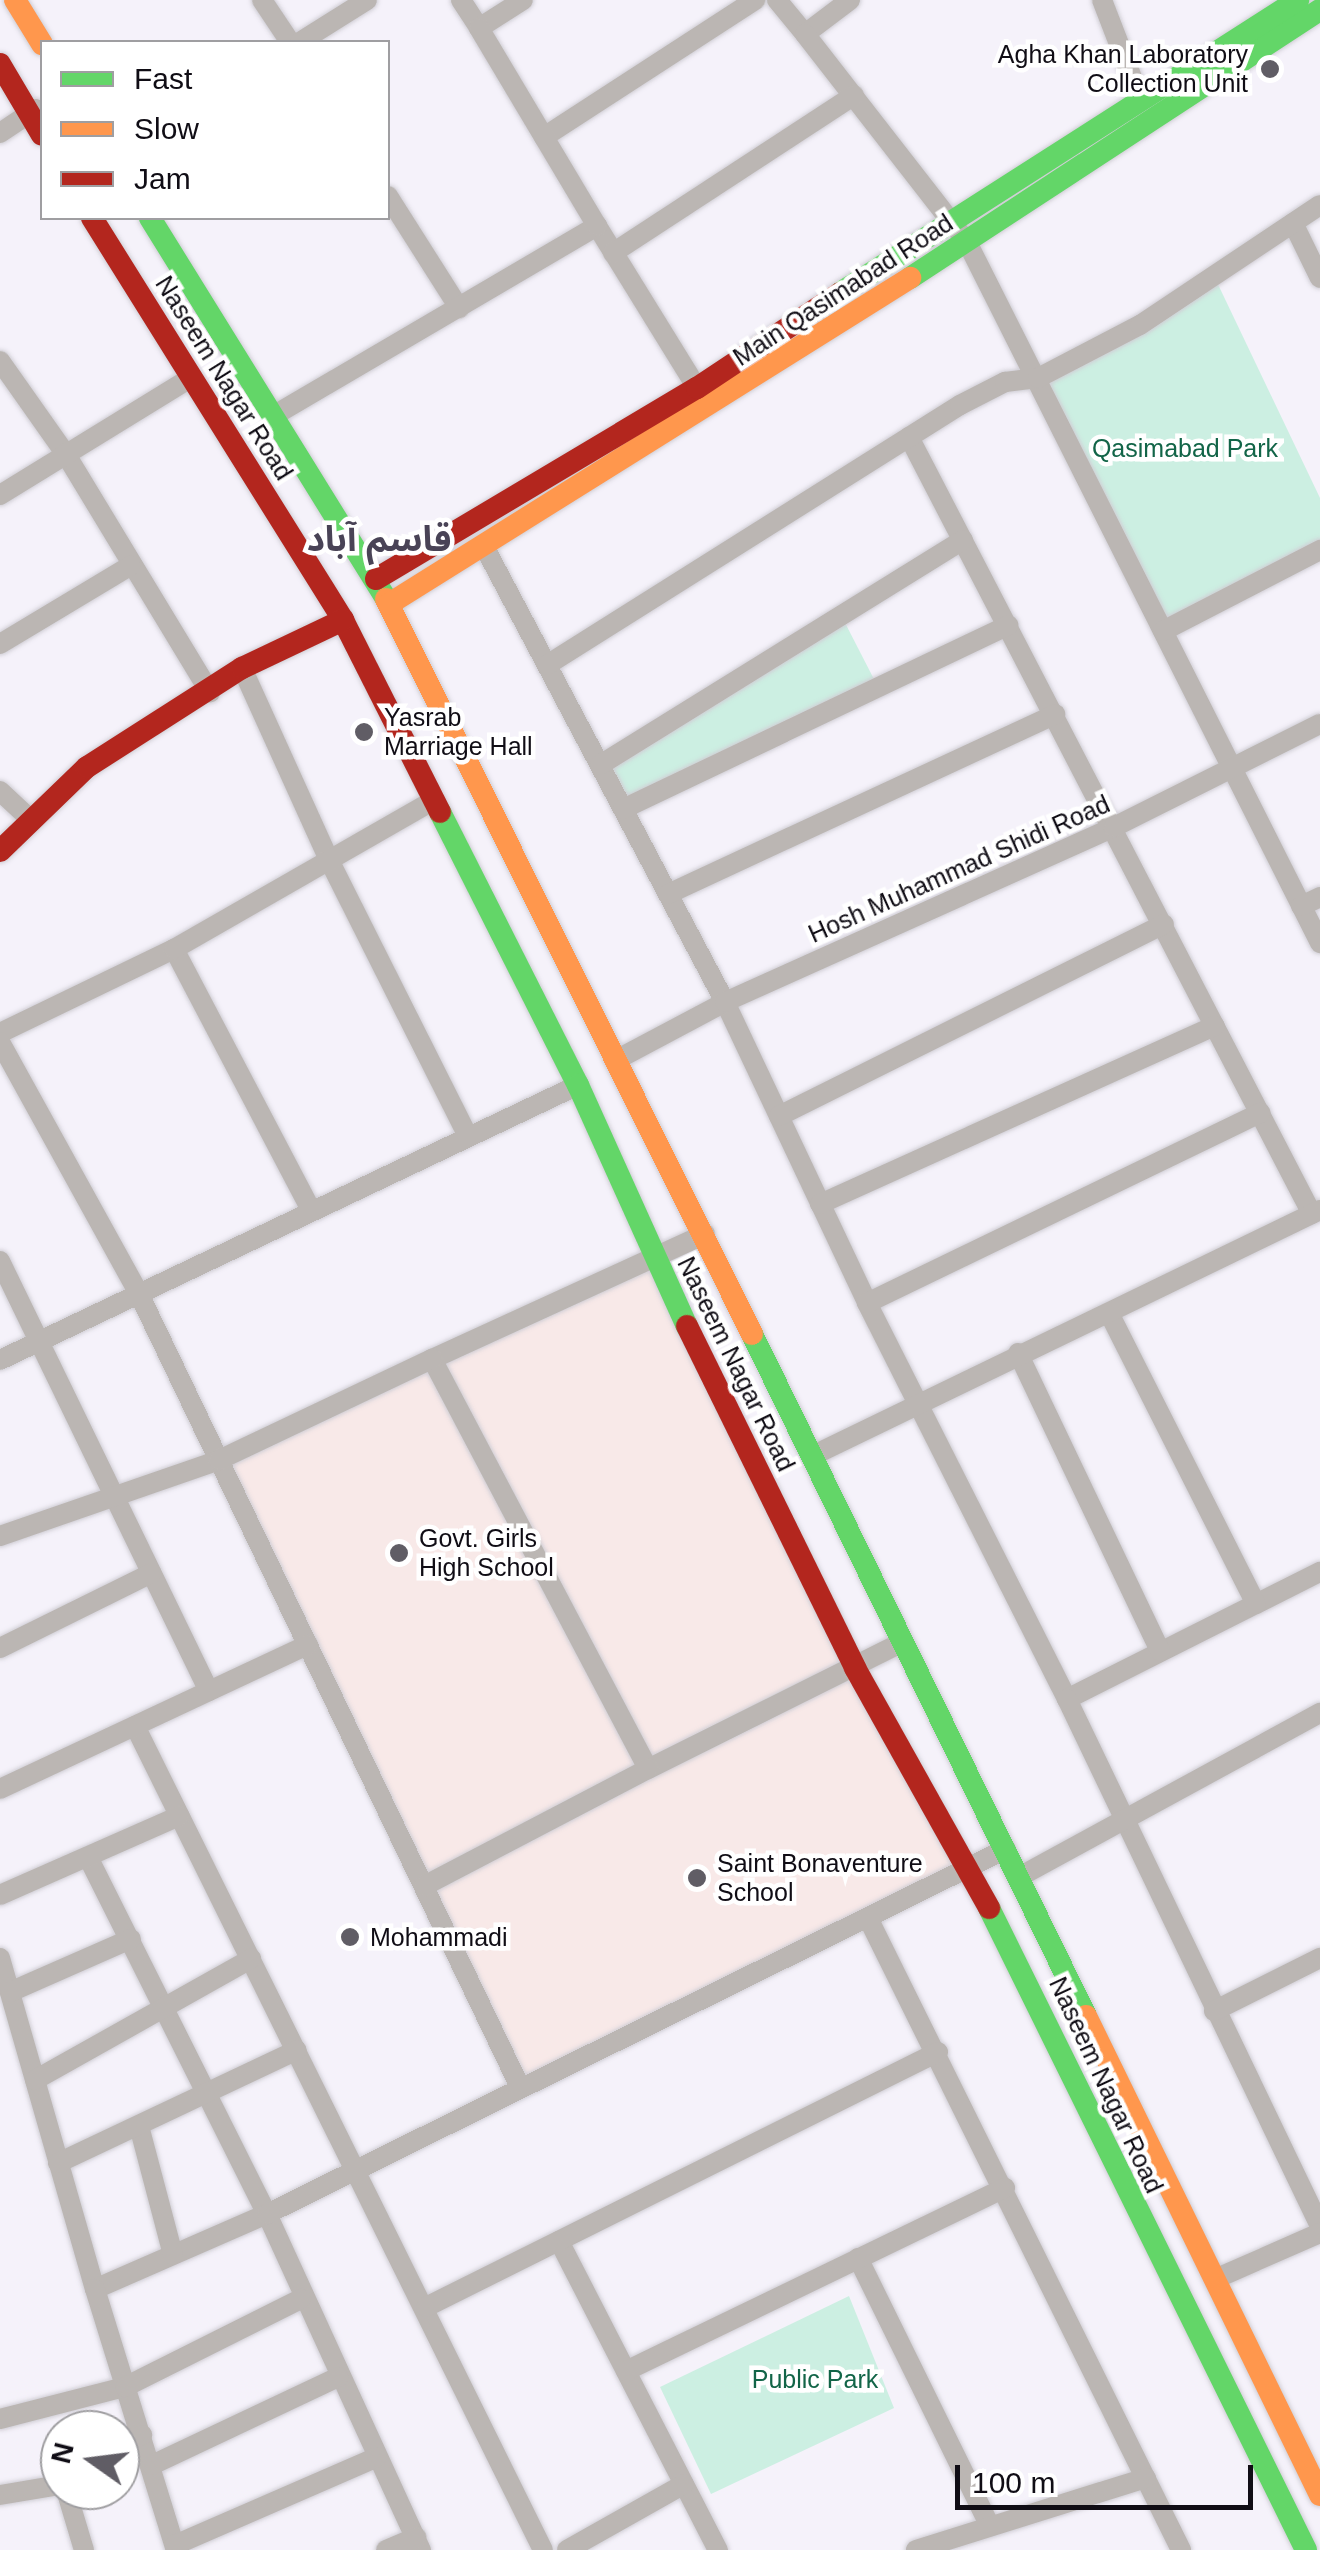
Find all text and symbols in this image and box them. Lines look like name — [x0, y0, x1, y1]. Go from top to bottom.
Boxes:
legend — [40, 40, 390, 220]
place label: Agha Khan Laboratory Collection Unit — [998, 40, 1248, 99]
marker: Agha Khan Laboratory Collection Unit — [1257, 56, 1283, 82]
text: Fast — [134, 62, 192, 95]
text: Slow — [134, 112, 199, 145]
text: Jam — [134, 162, 191, 195]
street label: Main Qasimabad Road — [728, 208, 958, 372]
street label: Naseem Nagar Road — [149, 270, 299, 486]
park label: Qasimabad Park — [1092, 433, 1278, 463]
district label: قاسم آباد — [307, 518, 451, 560]
place label: Yasrab Marriage Hall — [384, 703, 533, 762]
marker: Yasrab Marriage Hall — [353, 721, 375, 743]
street label: Hosh Muhammad Shidi Road — [804, 789, 1114, 949]
street label: Naseem Nagar Road — [671, 1252, 801, 1476]
place label: Govt. Girls High School — [419, 1524, 554, 1583]
marker: Govt. Girls High School — [388, 1542, 410, 1564]
place label: Saint Bonaventure School — [717, 1849, 923, 1908]
marker: Saint Bonaventure School — [686, 1867, 708, 1889]
place label: Mohammadi — [370, 1922, 508, 1952]
marker: Mohammadi — [339, 1926, 361, 1948]
street label: Naseem Nagar Road — [1043, 1972, 1169, 2198]
park label: Public Park — [752, 2364, 878, 2394]
north arrow — [40, 2410, 140, 2510]
text: N — [45, 2440, 80, 2467]
scale bar — [960, 2445, 1258, 2507]
text: 100 m — [972, 2466, 1055, 2499]

